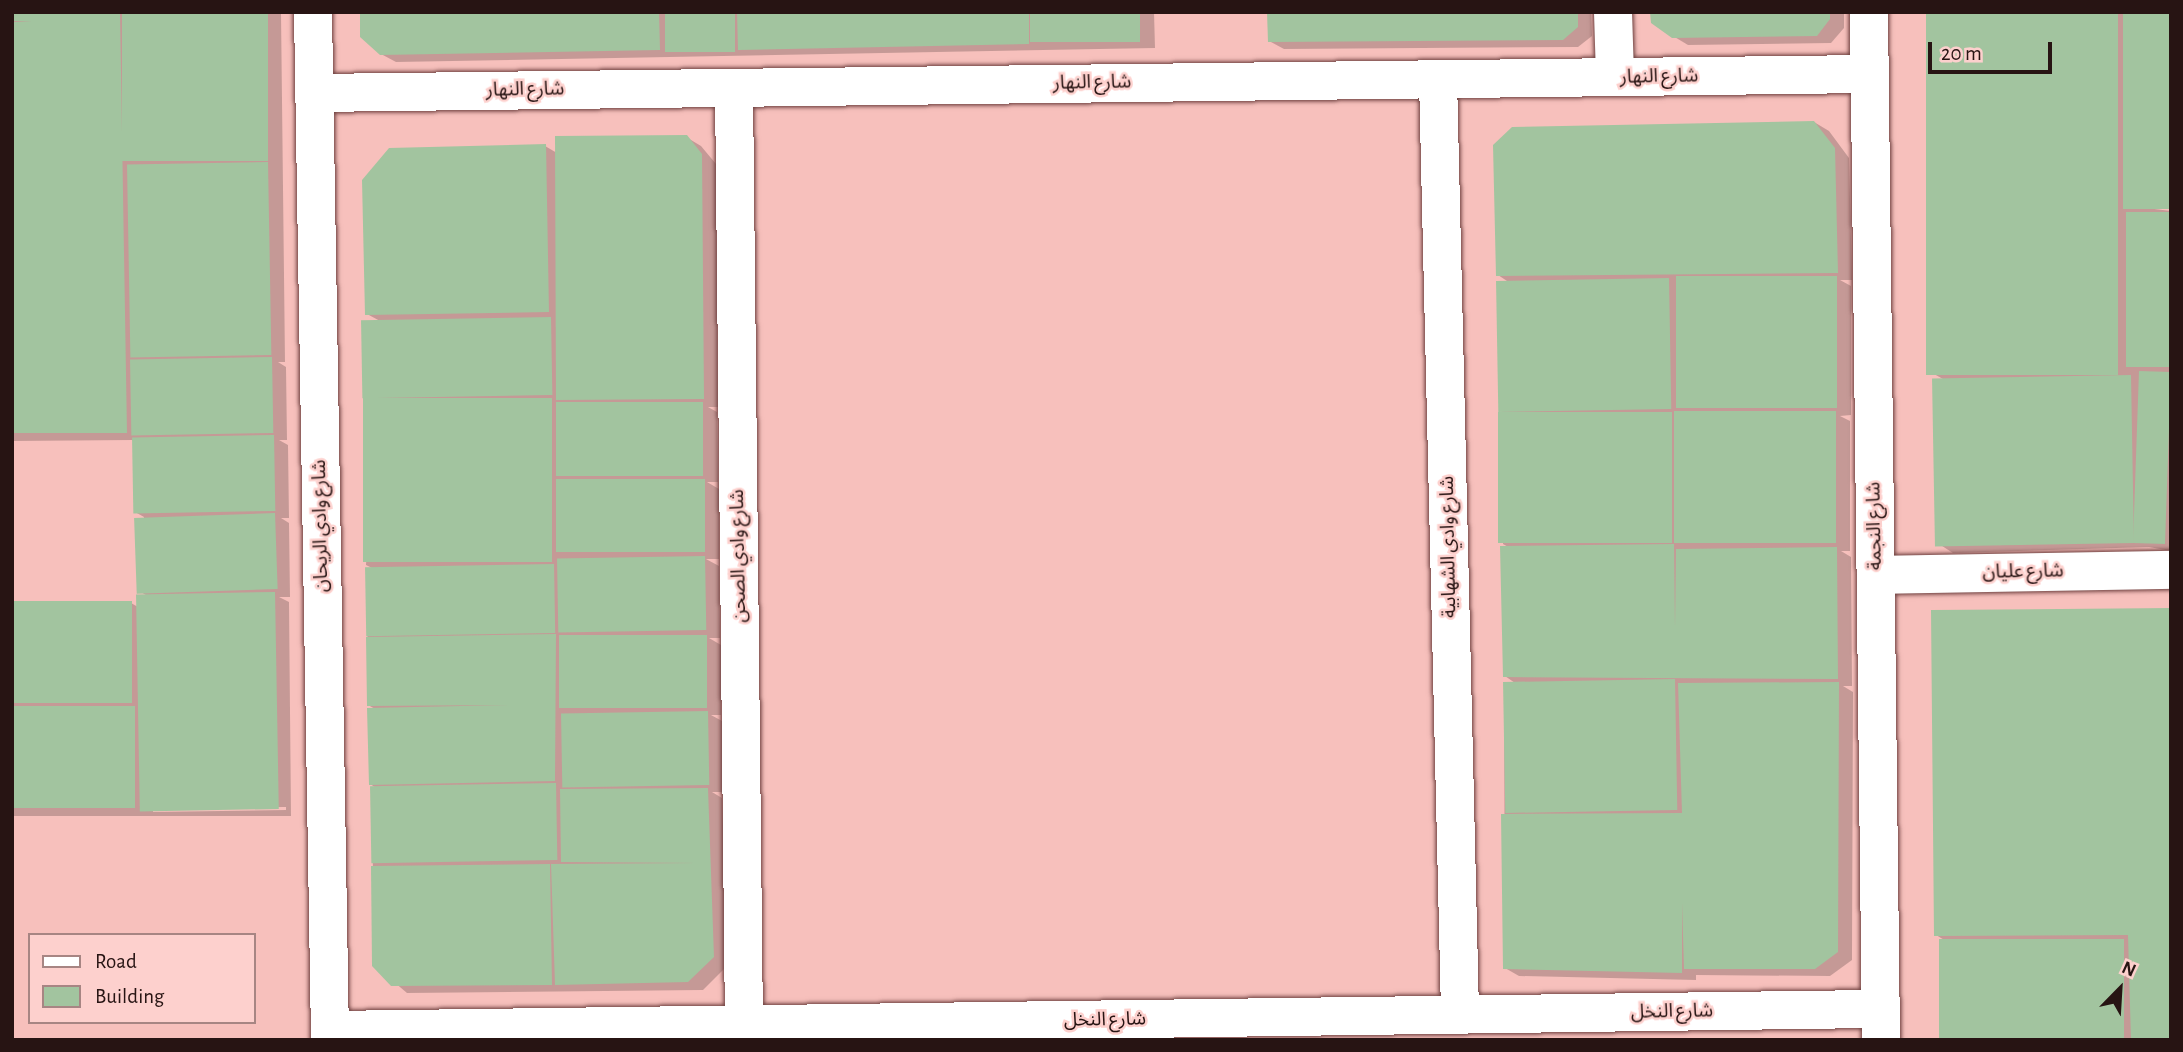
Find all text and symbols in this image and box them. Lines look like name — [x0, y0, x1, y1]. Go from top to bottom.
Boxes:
scale bar — [1931, 28, 2055, 72]
text: 20 m — [1941, 43, 1982, 64]
street label: شارع النهار — [1620, 65, 1698, 89]
street label: شارع النهار — [1053, 71, 1131, 95]
street label: شارع النهار — [486, 78, 564, 102]
street label: شارع وادي الريحان — [308, 460, 334, 592]
street label: شارع وادي الشهابية — [1436, 476, 1462, 618]
street label: شارع النجمة — [1863, 482, 1887, 570]
street label: شارع وادي الصحن — [726, 489, 752, 623]
street label: شارع عليان — [1982, 560, 2064, 584]
legend — [28, 933, 256, 1024]
text: Road — [95, 951, 137, 972]
north arrow — [2085, 954, 2155, 1024]
text: N — [2119, 958, 2139, 981]
text: Building — [95, 986, 164, 1007]
street label: شارع النخل — [1631, 1000, 1713, 1024]
street label: شارع النخل — [1064, 1008, 1146, 1032]

